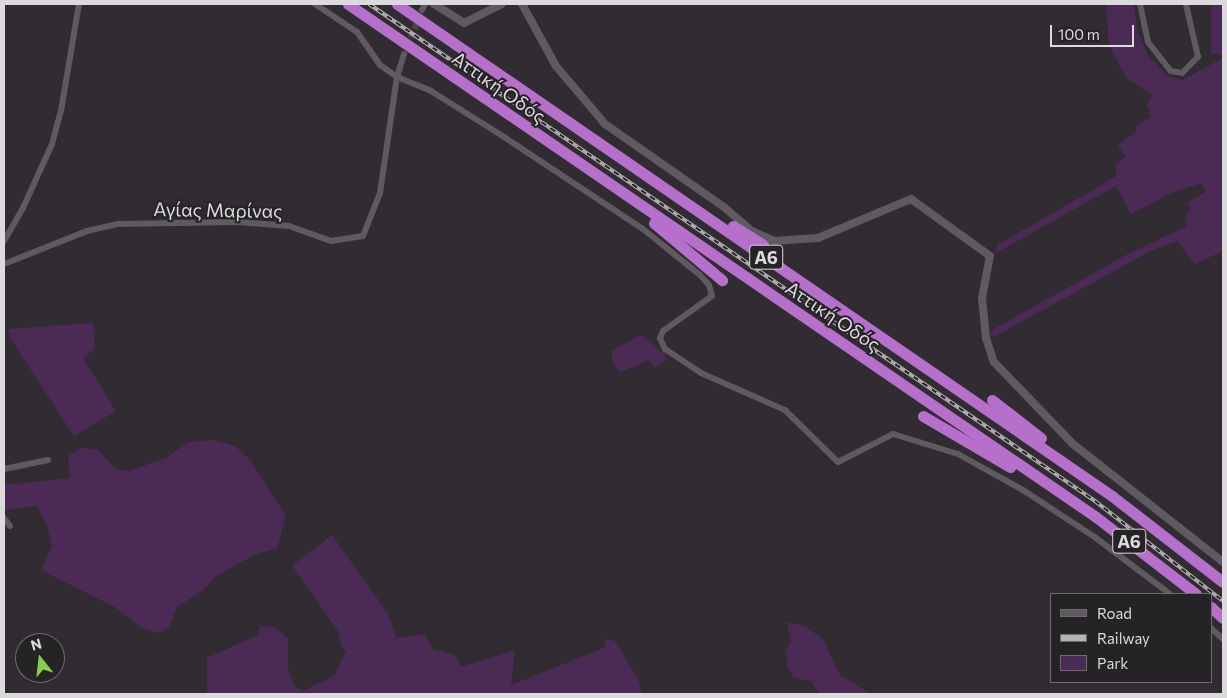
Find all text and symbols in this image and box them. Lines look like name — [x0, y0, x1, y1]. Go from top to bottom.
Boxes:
scale bar — [1052, 15, 1136, 47]
text: 100 m — [1058, 25, 1100, 43]
street label: Αττική Οδός — [448, 46, 550, 128]
street label: Αγίας Μαρίνας — [153, 197, 283, 223]
road number: Α6 — [748, 242, 784, 272]
street label: Αττική Οδός — [781, 276, 885, 356]
road number: Α6 — [1112, 526, 1146, 556]
legend — [1050, 593, 1212, 683]
text: Road — [1097, 604, 1132, 622]
text: Railway — [1097, 629, 1150, 647]
north arrow — [15, 633, 65, 683]
text: N — [29, 634, 43, 654]
text: Park — [1097, 654, 1128, 672]

